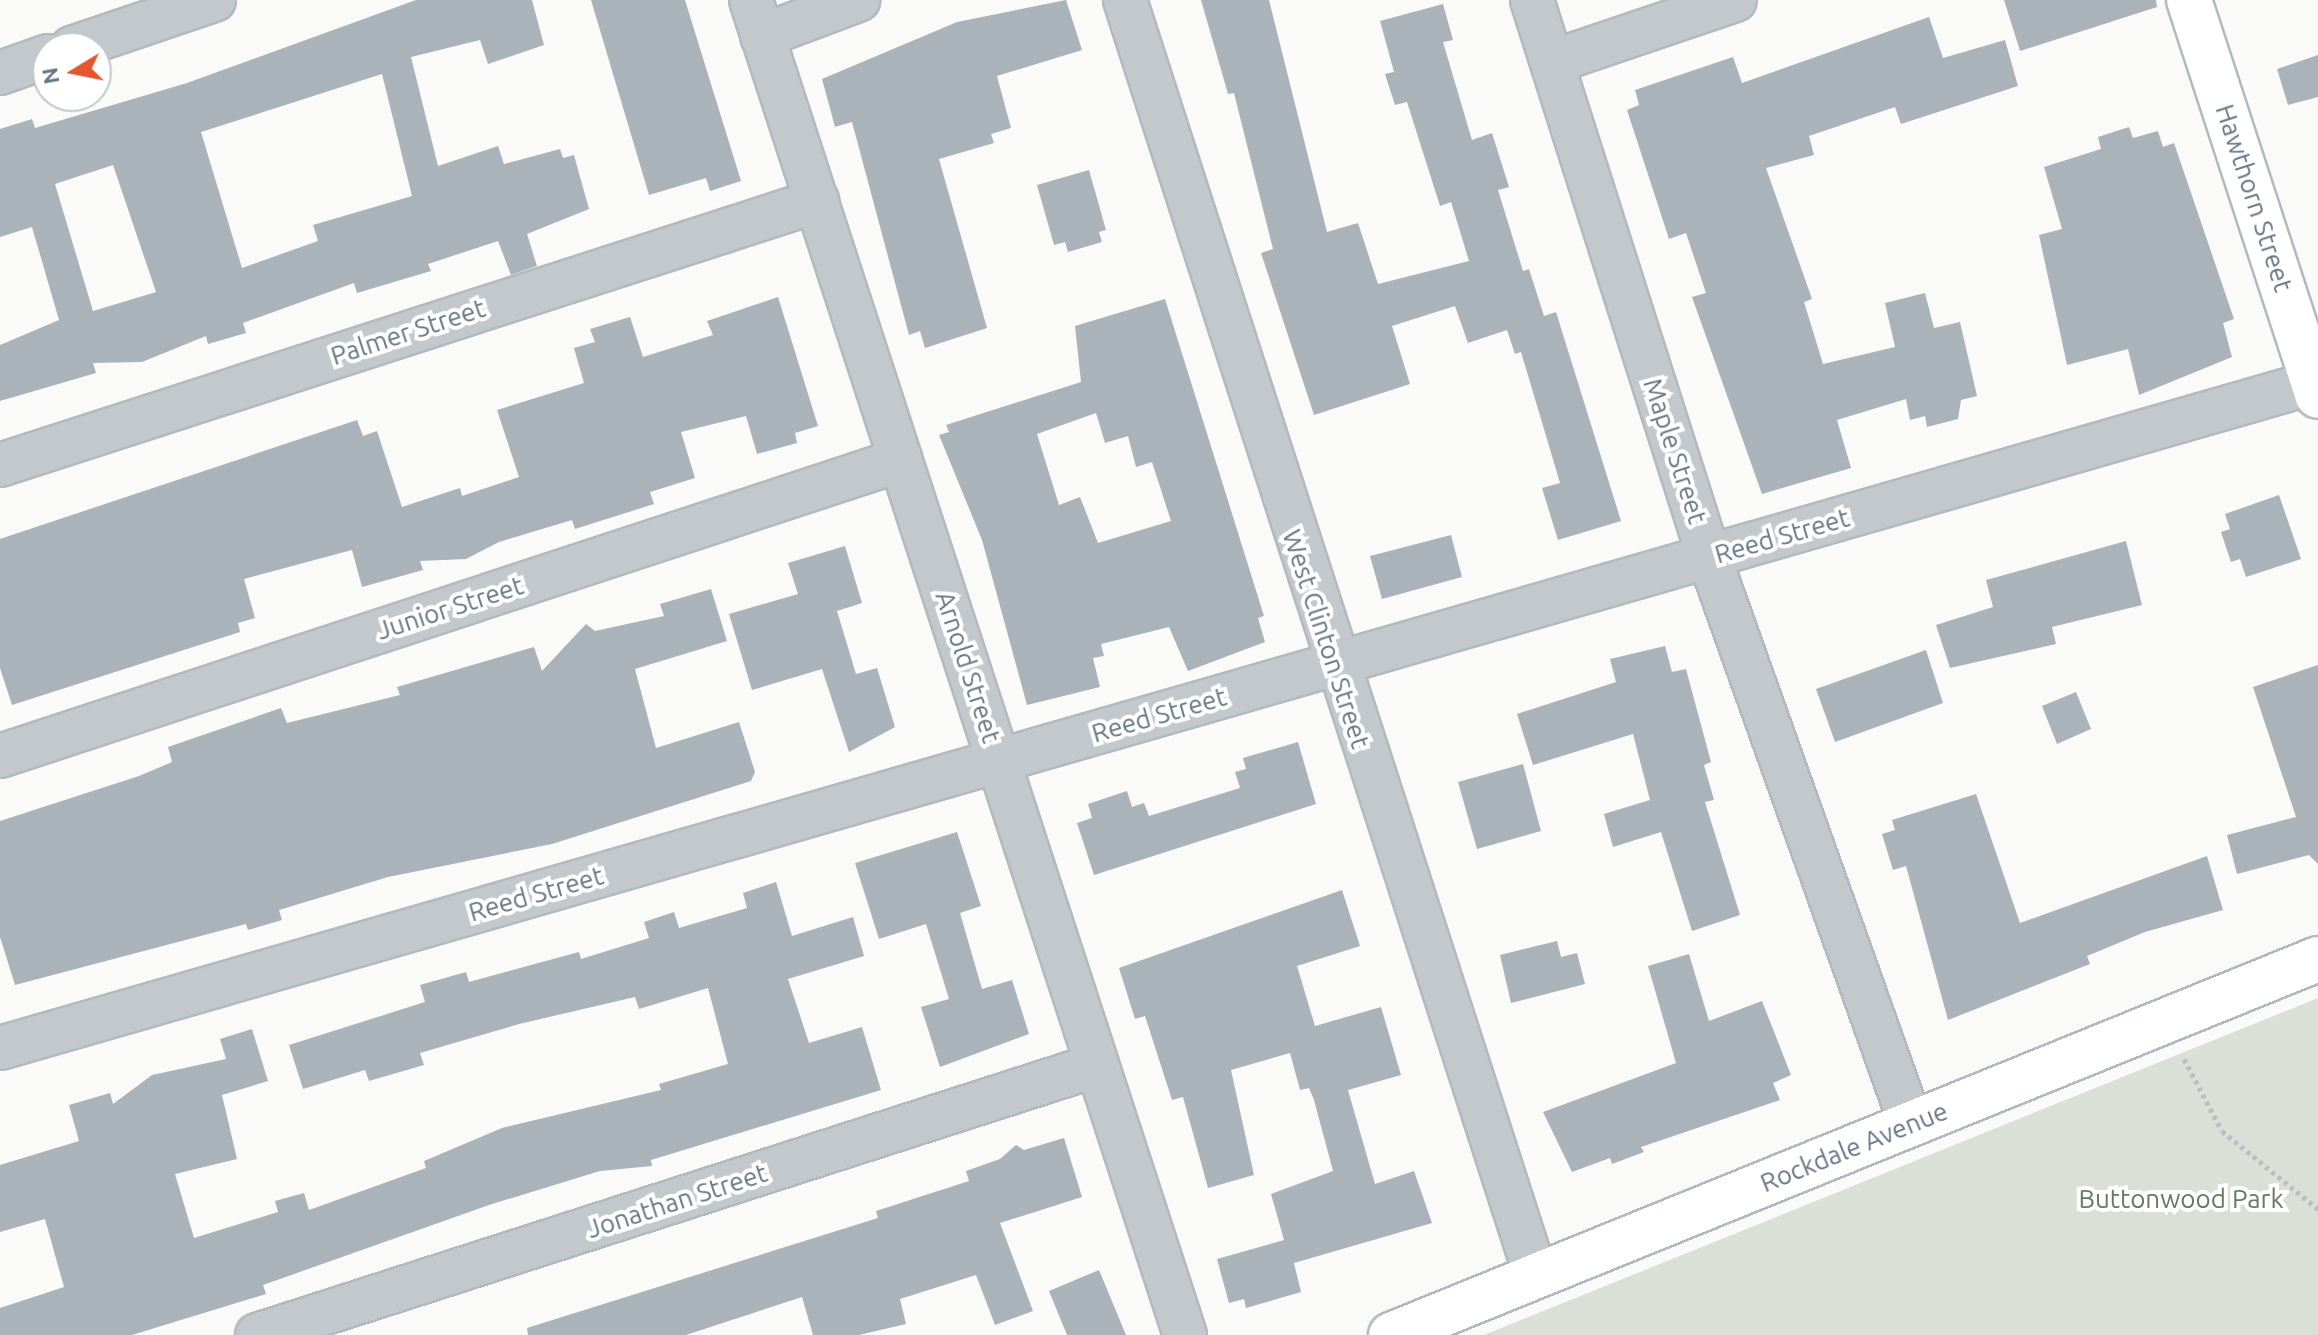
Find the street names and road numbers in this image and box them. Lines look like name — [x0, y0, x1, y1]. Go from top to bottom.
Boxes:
street label: Hawthorn Street — [2209, 100, 2299, 296]
street label: Palmer Street — [327, 292, 489, 372]
street label: Maple Street — [1637, 374, 1713, 528]
street label: Reed Street — [1711, 502, 1853, 570]
street label: West Clinton Street — [1276, 526, 1376, 752]
street label: Junior Street — [373, 570, 527, 646]
street label: Arnold Street — [929, 587, 1007, 747]
street label: Reed Street — [1088, 681, 1230, 749]
street label: Reed Street — [465, 860, 607, 928]
street label: Rockdale Avenue — [1756, 1095, 1952, 1199]
street label: Jonathan Street — [583, 1157, 771, 1245]

